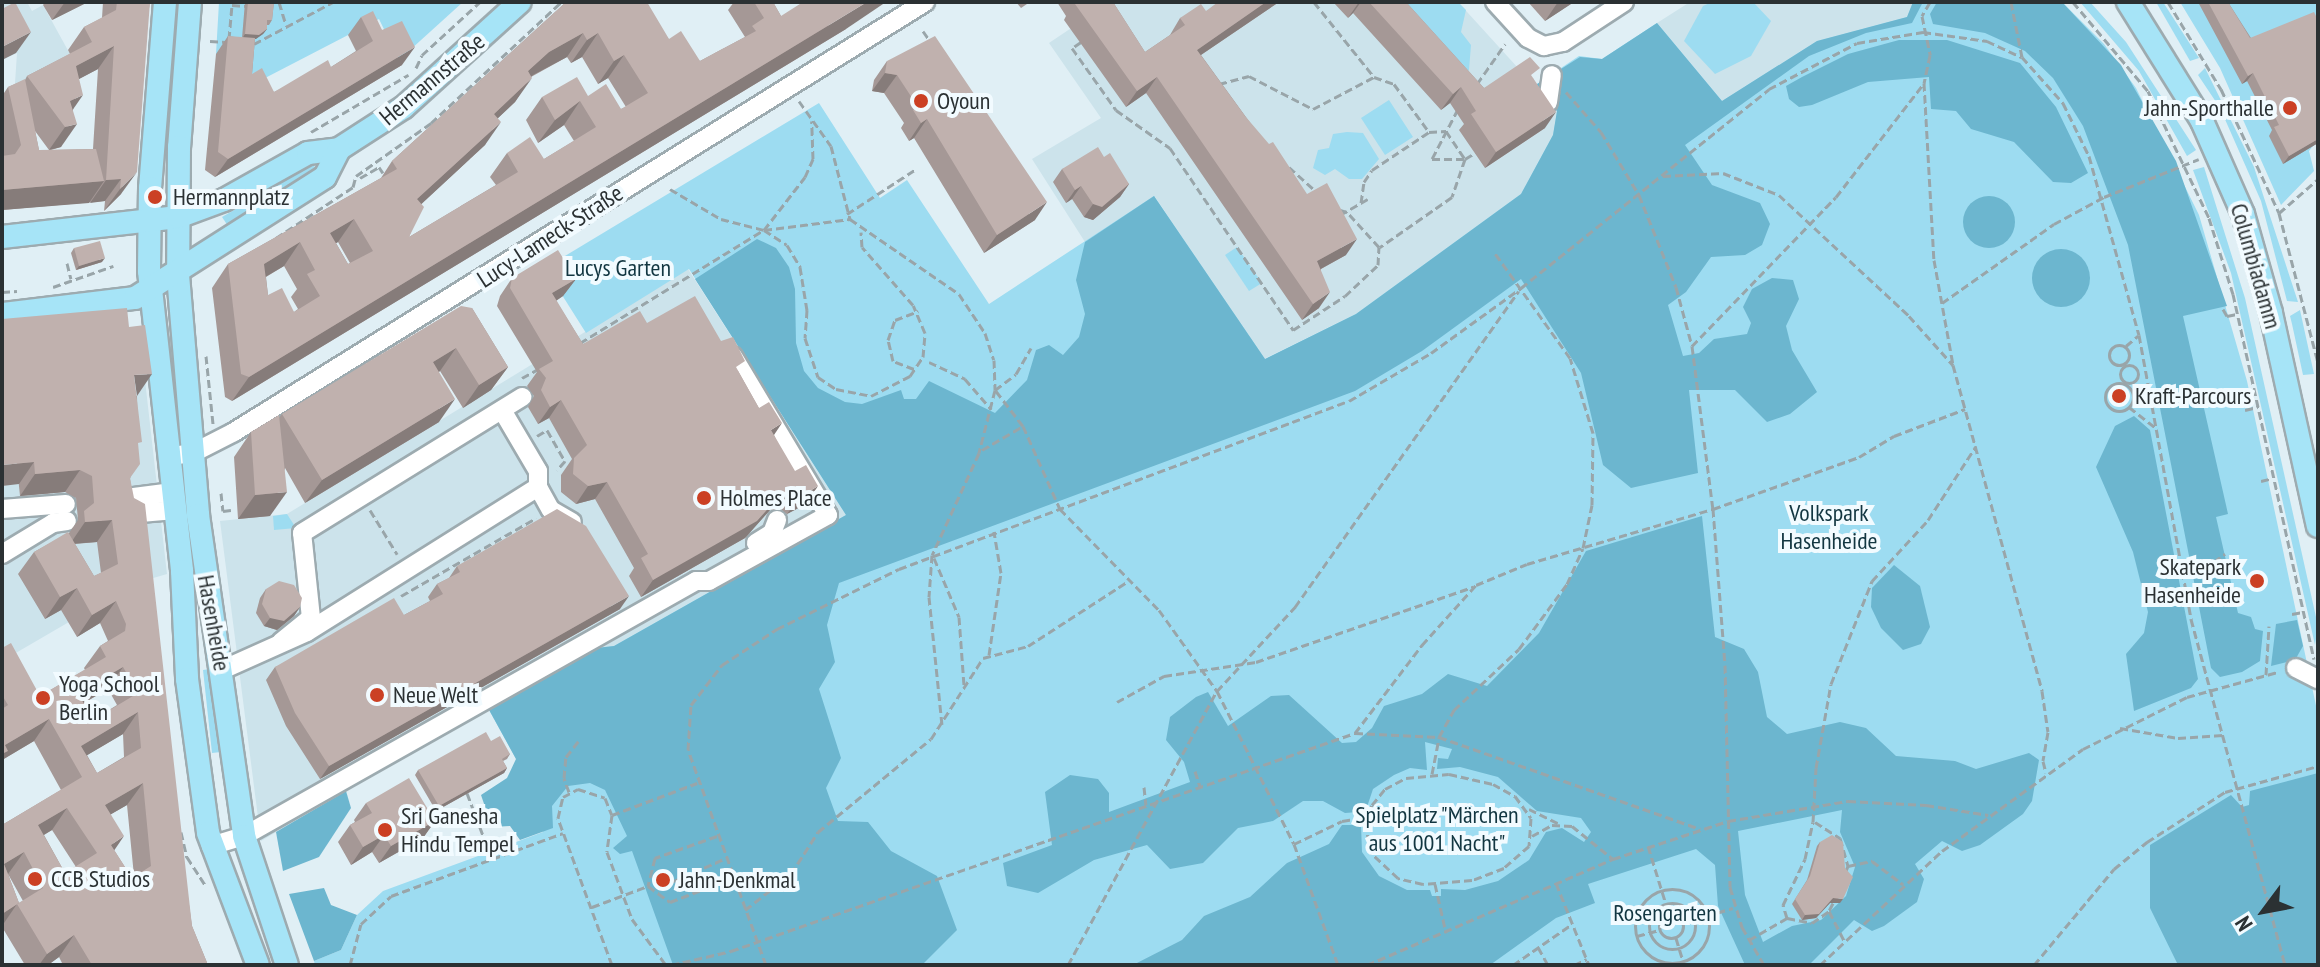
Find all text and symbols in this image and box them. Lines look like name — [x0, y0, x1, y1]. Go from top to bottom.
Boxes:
street label: Hermannstraße — [374, 27, 490, 131]
place label: Oyoun — [937, 87, 990, 115]
marker: Oyoun — [912, 92, 930, 110]
place label: Jahn-Sporthalle — [2144, 94, 2274, 122]
marker: Jahn-Sporthalle — [2281, 99, 2299, 117]
street label: Lucy-Lameck-Straße — [472, 178, 628, 294]
place label: Hermannplatz — [173, 183, 290, 211]
marker: Hermannplatz — [144, 186, 166, 208]
street label: Columbiadamm — [2224, 200, 2288, 332]
park label: Lucys Garten — [565, 254, 671, 282]
place label: Kraft-Parcours — [2135, 382, 2251, 410]
marker: Kraft-Parcours — [2110, 387, 2128, 405]
place label: Holmes Place — [720, 484, 832, 512]
marker: Holmes Place — [695, 489, 713, 507]
park label: Volkspark Hasenheide — [1780, 499, 1878, 555]
place label: Skatepark Hasenheide — [2144, 553, 2241, 609]
marker: Skatepark Hasenheide — [2248, 572, 2266, 590]
street label: Hasenheide — [191, 573, 237, 673]
place label: Yoga School Berlin — [59, 670, 159, 726]
place label: Neue Welt — [393, 681, 479, 709]
marker: Neue Welt — [368, 686, 386, 704]
marker: Yoga School Berlin — [34, 689, 52, 707]
park label: Spielplatz "Märchen aus 1001 Nacht" — [1354, 801, 1520, 857]
place label: Sri Ganesha Hindu Tempel — [401, 802, 515, 858]
marker: Sri Ganesha Hindu Tempel — [376, 821, 394, 839]
place label: CCB Studios — [51, 865, 150, 893]
place label: Jahn-Denkmal — [679, 866, 796, 894]
marker: CCB Studios — [26, 870, 44, 888]
marker: Jahn-Denkmal — [654, 871, 672, 889]
north arrow — [2224, 871, 2304, 951]
park label: Rosengarten — [1613, 899, 1717, 927]
text: N — [2229, 911, 2259, 936]

